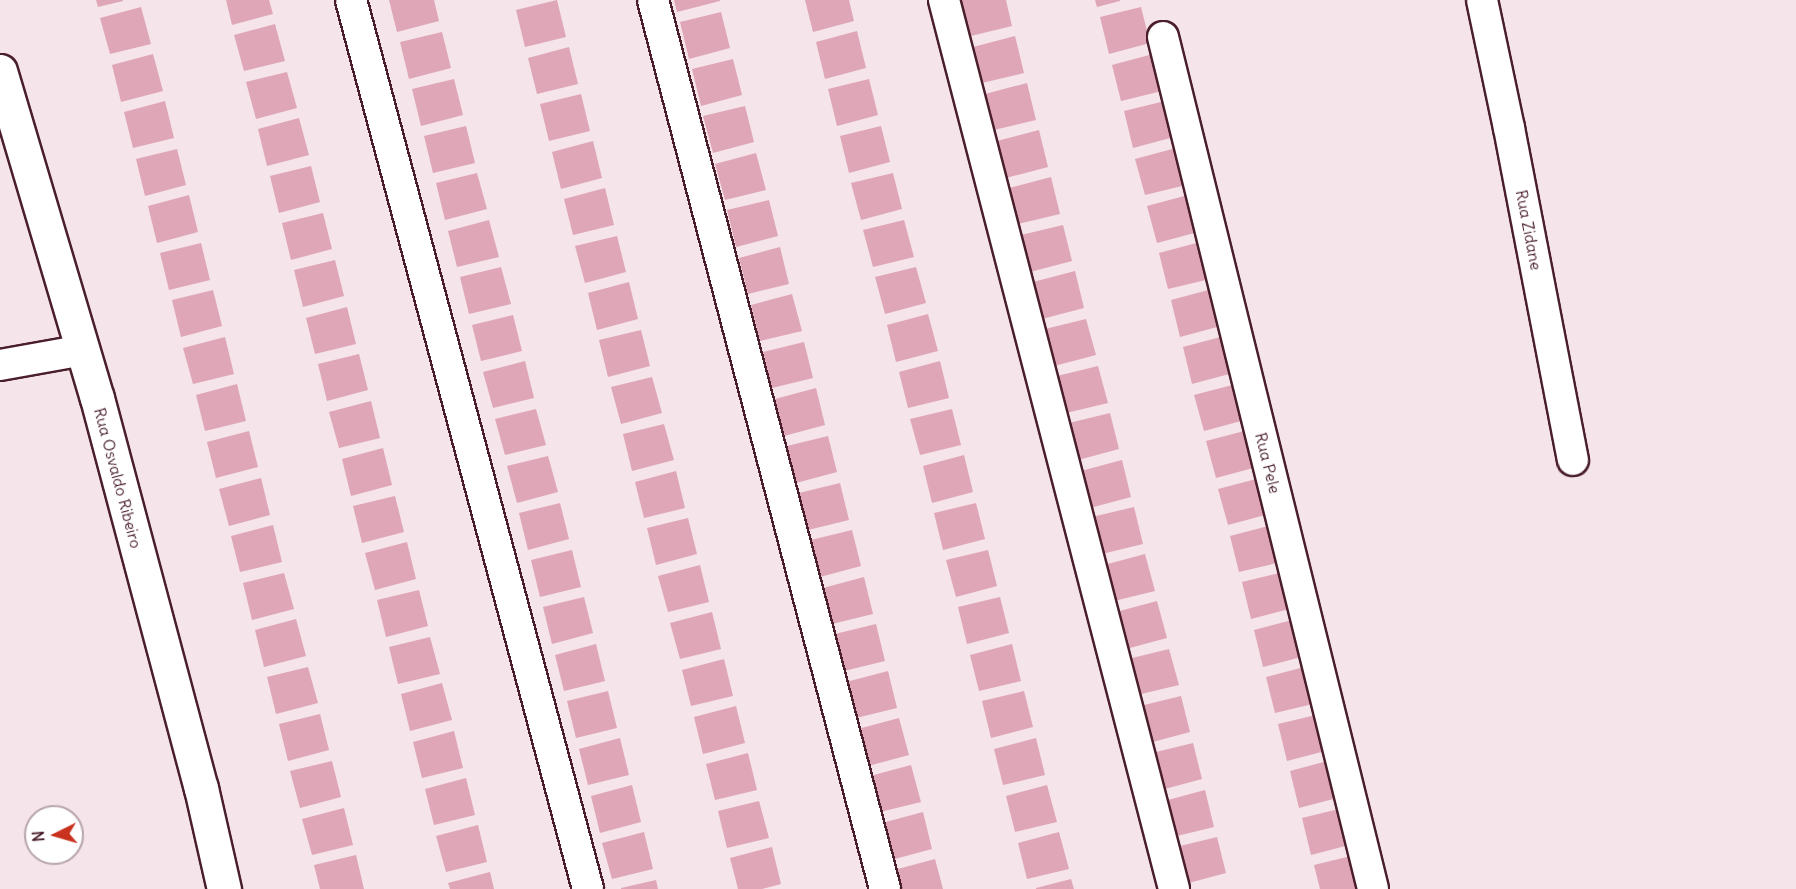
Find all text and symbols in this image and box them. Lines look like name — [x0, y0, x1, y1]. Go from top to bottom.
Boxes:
street label: Rua Zidane — [1512, 188, 1546, 272]
street label: Rua Osvaldo Ribeiro — [90, 406, 146, 550]
street label: Rua Pele — [1251, 431, 1285, 495]
north arrow — [24, 805, 84, 865]
text: N — [28, 830, 49, 843]

